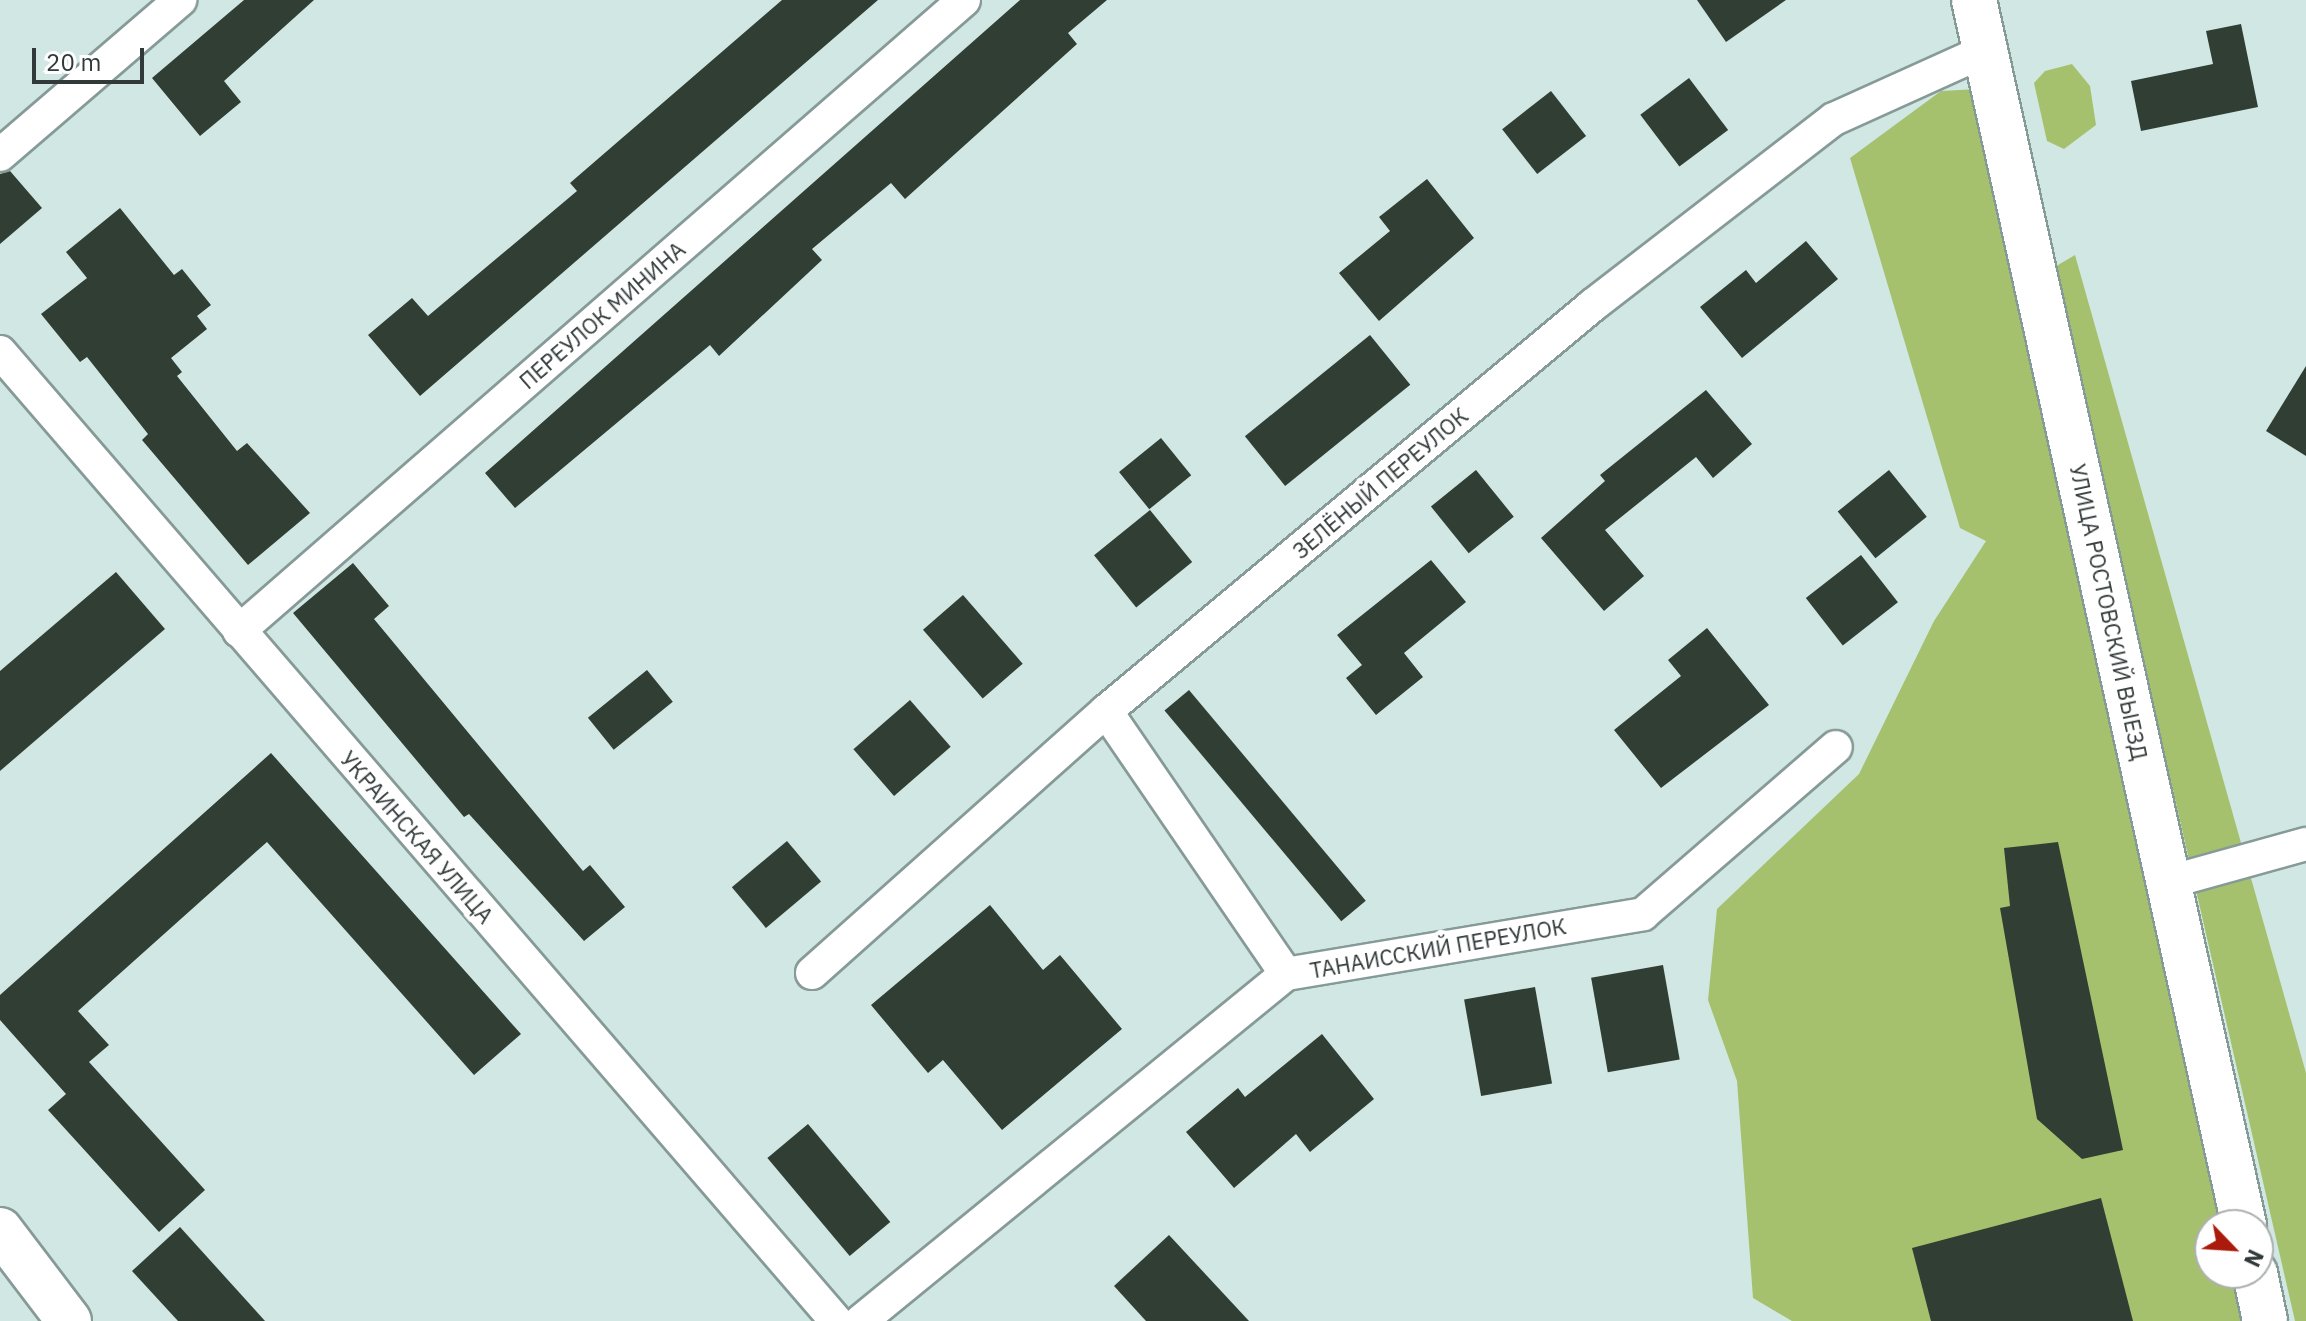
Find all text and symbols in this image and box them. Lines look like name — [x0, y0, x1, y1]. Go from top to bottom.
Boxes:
scale bar — [36, 32, 148, 82]
text: 20 m — [46, 46, 101, 78]
street label: ПЕРЕУЛОК МИНИНА — [514, 236, 690, 394]
street label: ЗЕЛЁНЫЙ ПЕРЕУЛОК — [1287, 402, 1473, 564]
street label: УЛИЦА РОСТОВСКИЙ ВЫЕЗД — [2065, 461, 2153, 763]
street label: УКРАИНСКАЯ УЛИЦА — [335, 745, 499, 929]
street label: ТАНАИССКИЙ ПЕРЕУЛОК — [1308, 912, 1568, 984]
north arrow — [2194, 1209, 2274, 1289]
text: N — [2238, 1245, 2271, 1272]

